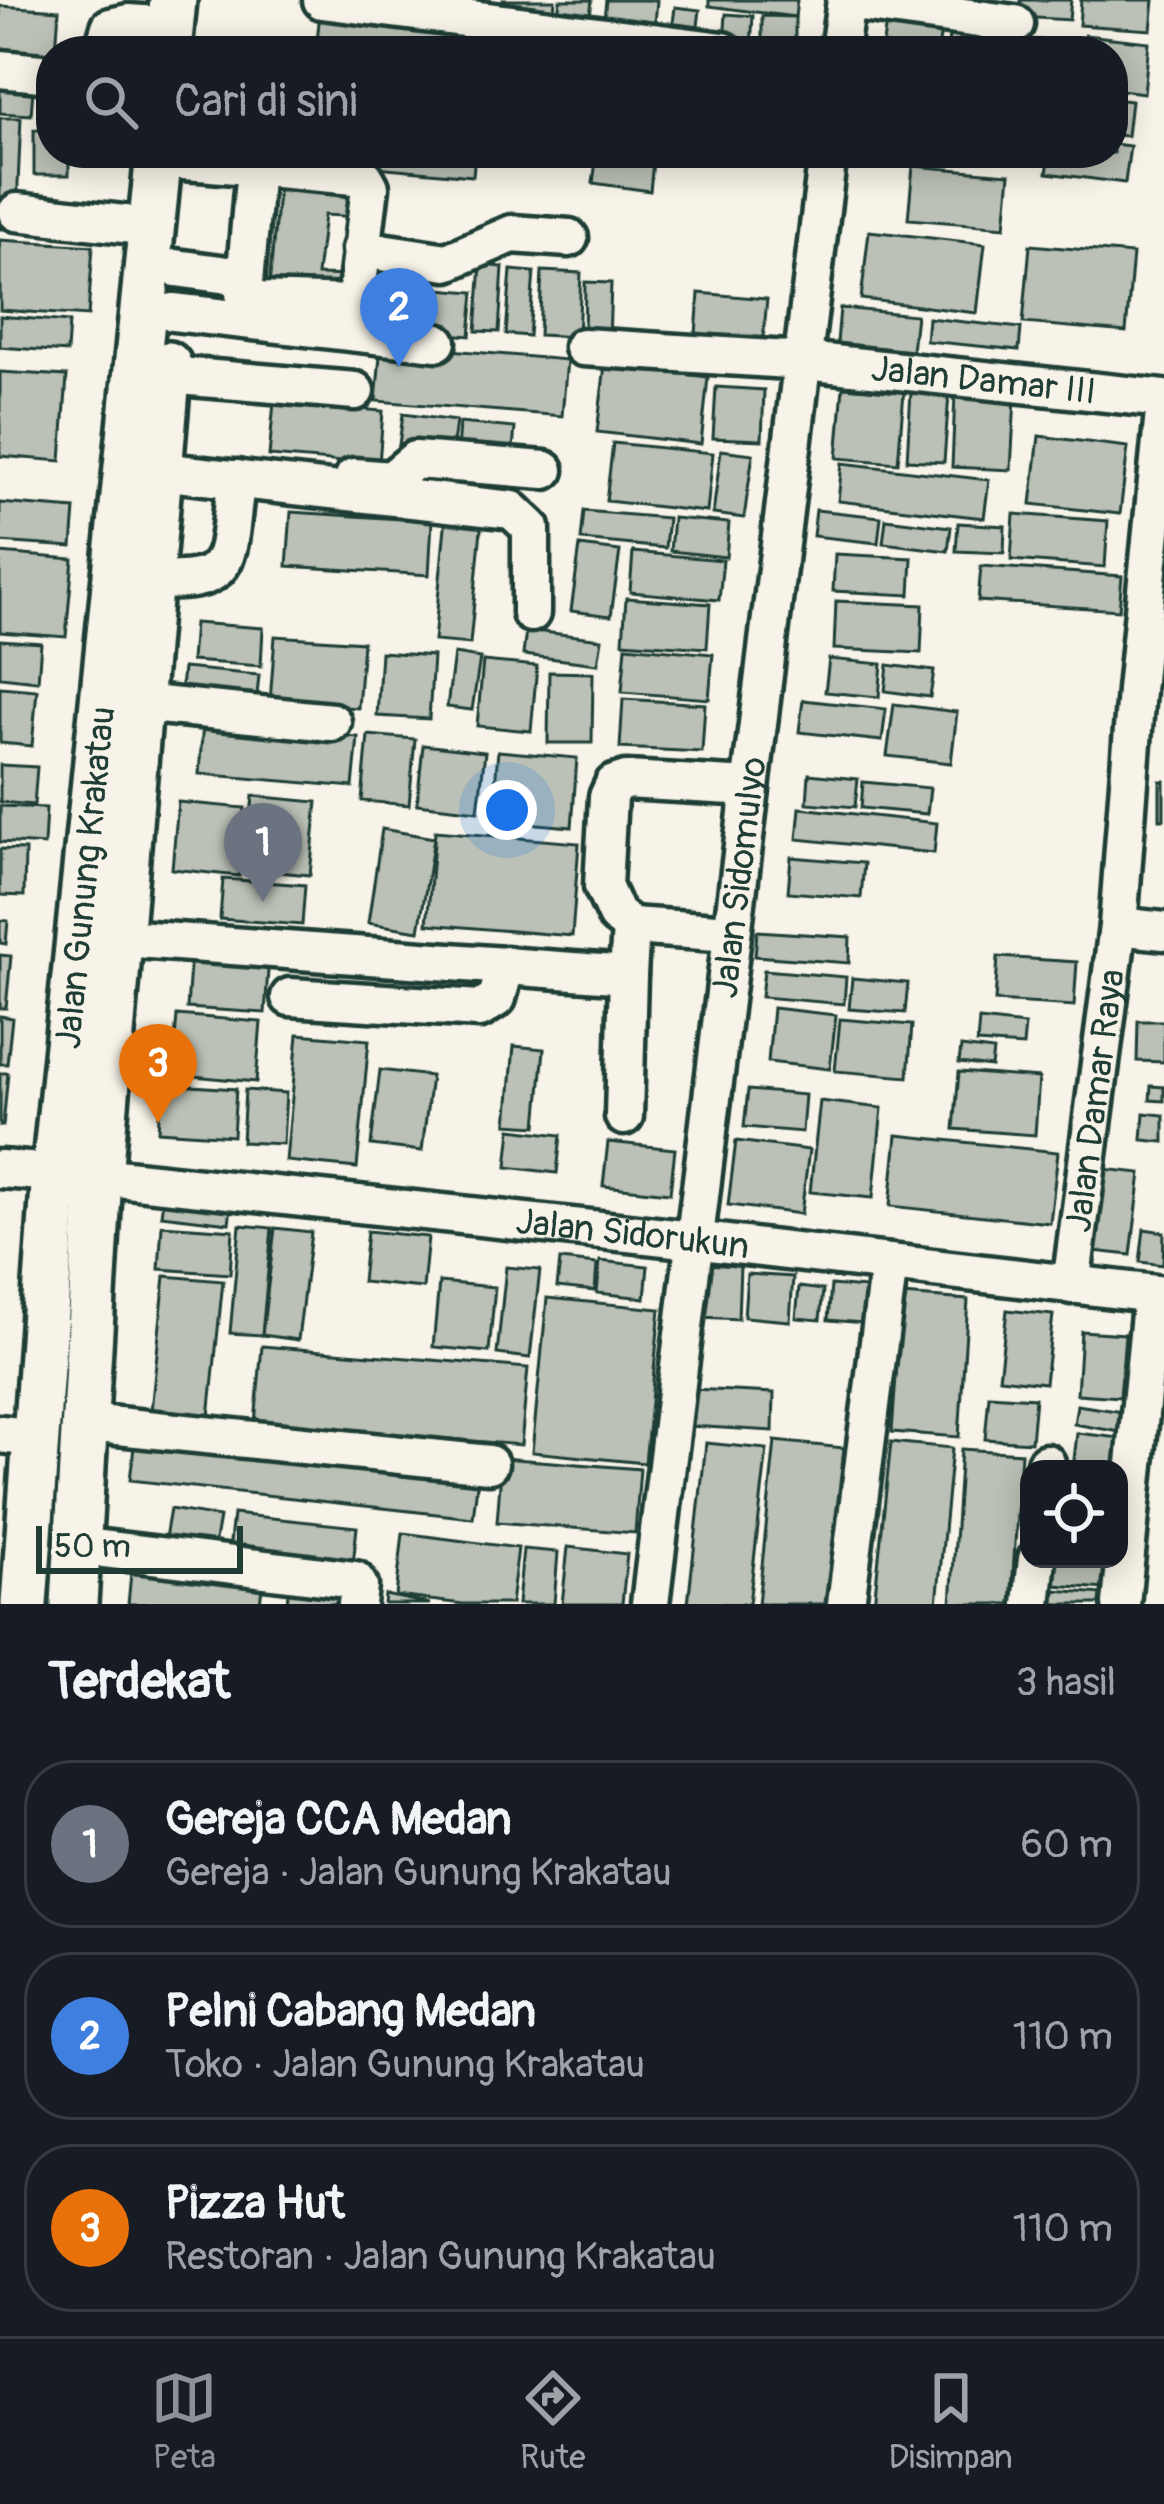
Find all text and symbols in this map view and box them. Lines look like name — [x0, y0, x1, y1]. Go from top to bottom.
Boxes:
search box — [36, 36, 1128, 168]
icon: search — [78, 69, 144, 135]
text: Cari di sini — [174, 74, 358, 130]
pin: 2 — [360, 268, 438, 367]
street label: Jalan Damar III — [869, 346, 1098, 414]
street label: Jalan Gunung Krakatau — [45, 704, 125, 1051]
street label: Jalan Sidomulyo — [702, 754, 776, 1001]
your location — [477, 780, 537, 840]
pin: 1 — [224, 803, 302, 902]
street label: Jalan Damar Raya — [1056, 966, 1135, 1235]
pin: 3 — [119, 1024, 197, 1123]
street label: Jalan Sidorukun — [514, 1199, 752, 1269]
map controls — [1020, 1460, 1128, 1568]
button: locate — [1020, 1460, 1128, 1568]
scale bar — [36, 1520, 243, 1573]
text: 50 m — [54, 1526, 131, 1567]
text: Terdekat — [48, 1650, 230, 1714]
text: 3 hasil — [1016, 1658, 1116, 1707]
text: Gereja CCA Medan — [165, 1792, 512, 1848]
text: 1 — [82, 1820, 98, 1869]
text: 60 m — [1021, 1820, 1113, 1869]
text: Gereja · Jalan Gunung Krakatau — [165, 1848, 672, 1897]
text: Pelni Cabang Medan — [165, 1984, 536, 2040]
text: 2 — [79, 2012, 101, 2061]
text: 110 m — [1013, 2012, 1113, 2061]
text: Toko · Jalan Gunung Krakatau — [165, 2040, 645, 2089]
text: Pizza Hut — [165, 2176, 345, 2232]
text: 3 — [79, 2204, 101, 2253]
text: 110 m — [1013, 2204, 1113, 2253]
text: Restoran · Jalan Gunung Krakatau — [165, 2232, 716, 2281]
tab: Peta — [151, 2365, 217, 2478]
tab: Rute — [520, 2365, 586, 2478]
tab: Disimpan — [888, 2365, 1013, 2478]

